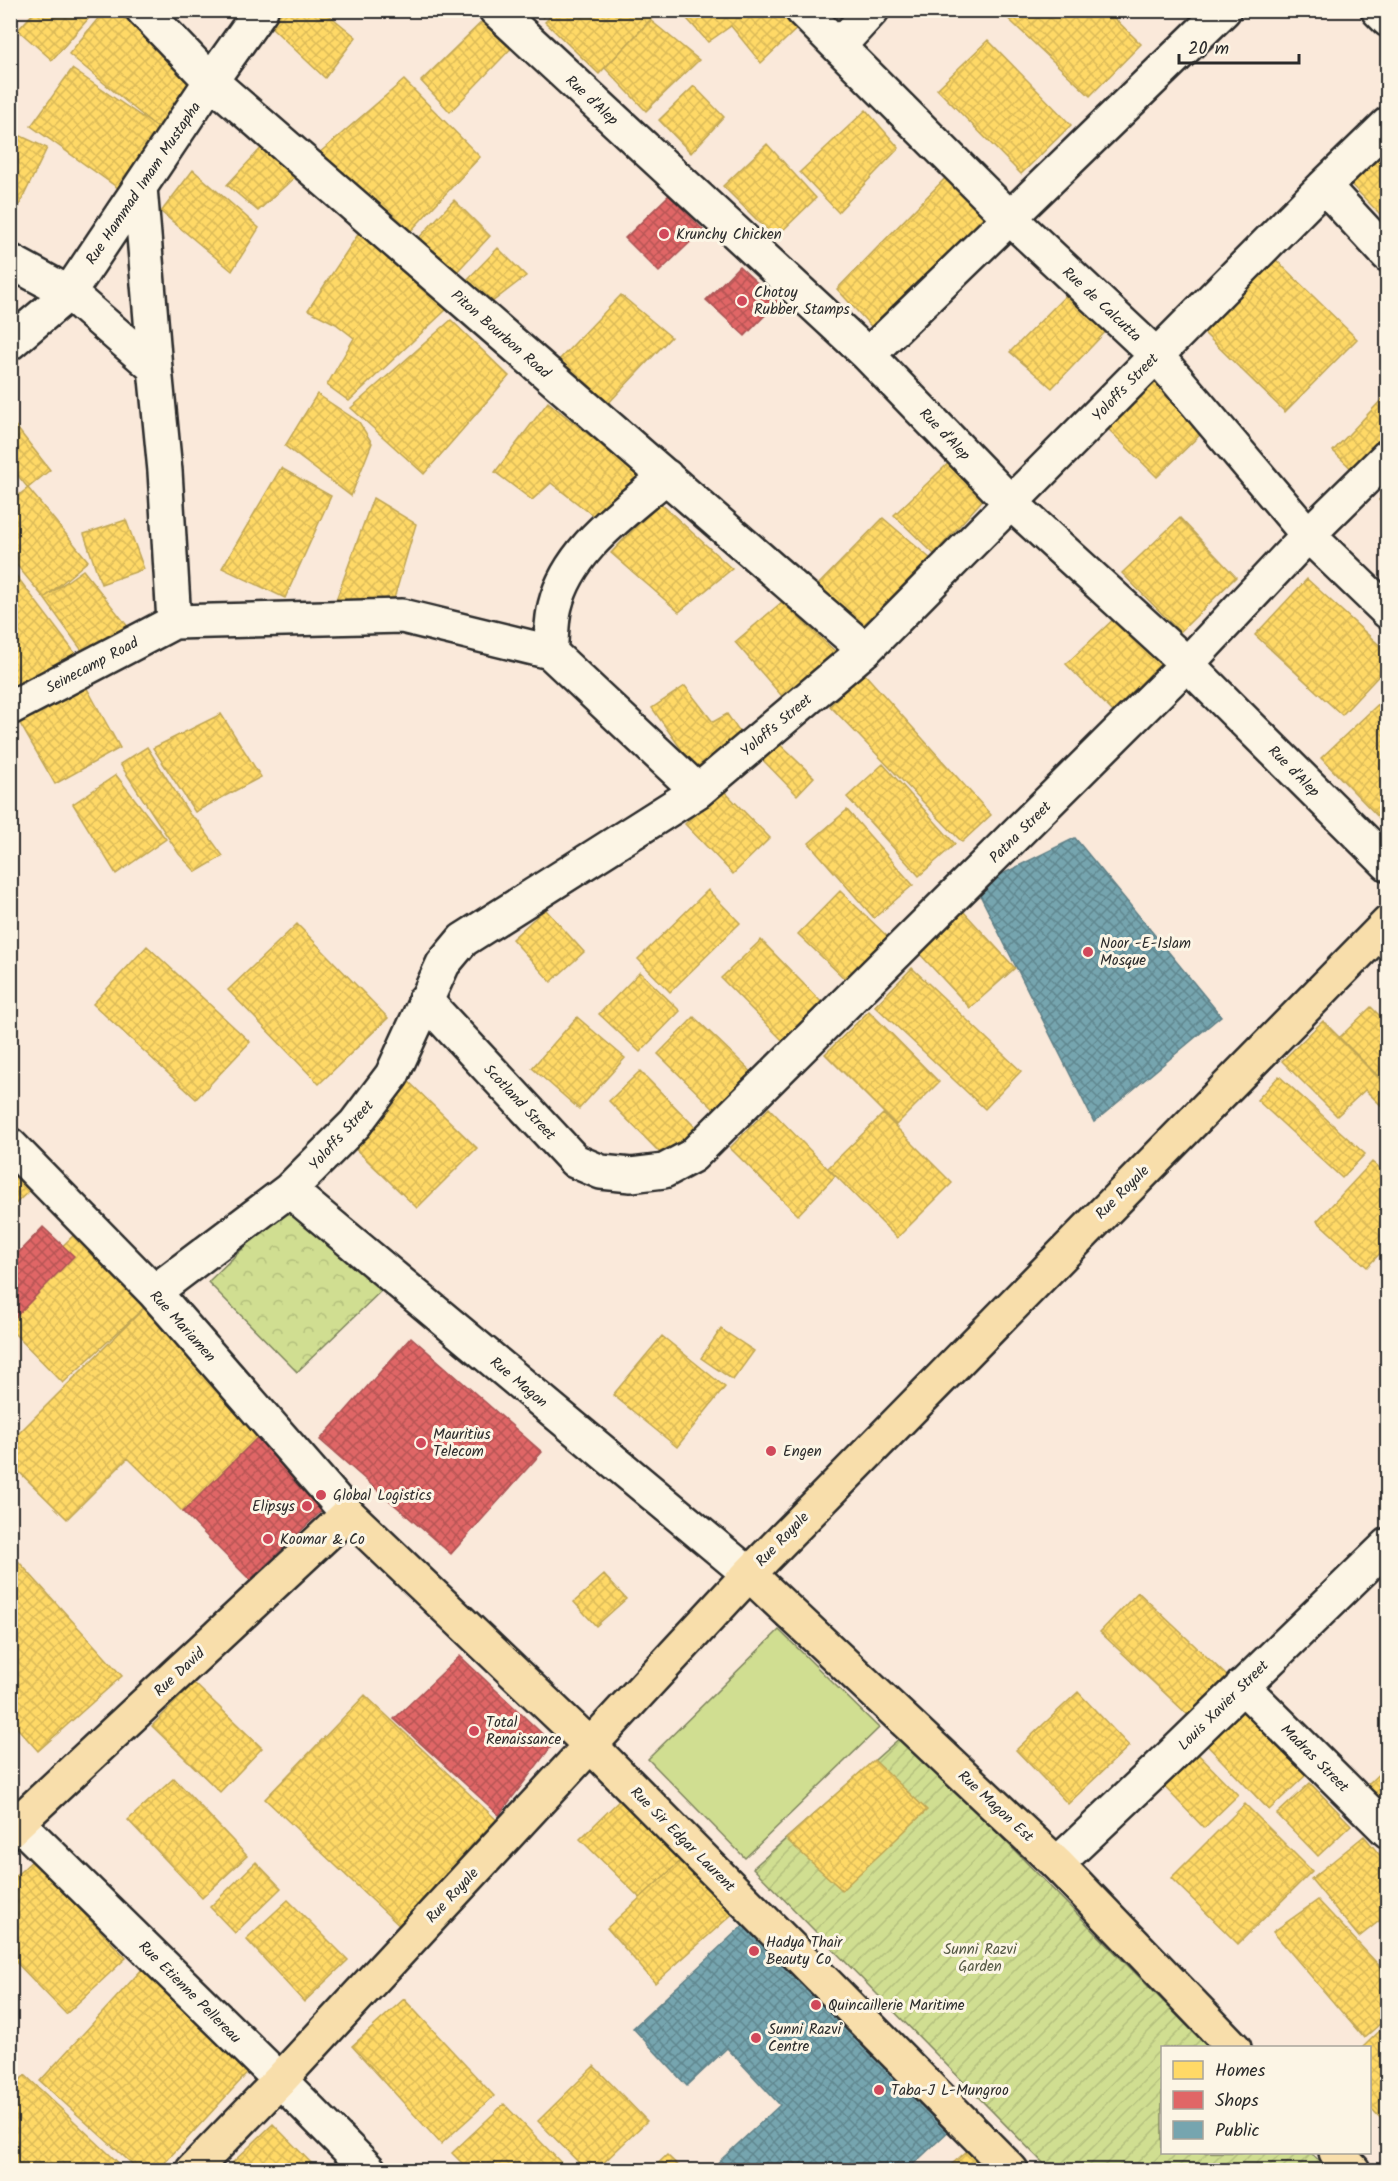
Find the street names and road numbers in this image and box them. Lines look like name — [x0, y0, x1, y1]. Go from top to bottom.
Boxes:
street label: Rue d'Alep — [559, 70, 623, 132]
street label: Rue Hammad Imam Mustapha — [80, 97, 208, 270]
street label: Rue de Calcutta — [1056, 261, 1147, 348]
street label: Piton Bourbon Road — [445, 284, 556, 385]
street label: Yoloffs Street — [1087, 348, 1165, 428]
street label: Rue d'Alep — [913, 403, 976, 466]
street label: Seinecamp Road — [42, 631, 144, 700]
street label: Yoloffs Street — [735, 688, 818, 763]
street label: Rue d'Alep — [1262, 740, 1325, 803]
street label: Patna Street — [984, 796, 1058, 870]
street label: Scotland Street — [477, 1059, 561, 1147]
street label: Yoloffs Street — [304, 1095, 380, 1176]
street label: Rue Royale — [1090, 1160, 1156, 1226]
street label: Rue Mariamen — [143, 1285, 221, 1368]
street label: Rue Magon — [484, 1351, 553, 1414]
street label: Rue Royale — [750, 1506, 815, 1573]
street label: Rue David — [149, 1642, 211, 1703]
street label: Louis Xavier Street — [1173, 1655, 1275, 1757]
street label: Madras Street — [1274, 1719, 1354, 1799]
street label: Rue Magon Est — [952, 1765, 1039, 1849]
street label: Rue Sir Edgar Laurent — [624, 1782, 741, 1898]
street label: Rue Royale — [420, 1862, 485, 1929]
street label: Rue Etienne Pellereau — [132, 1936, 246, 2050]

